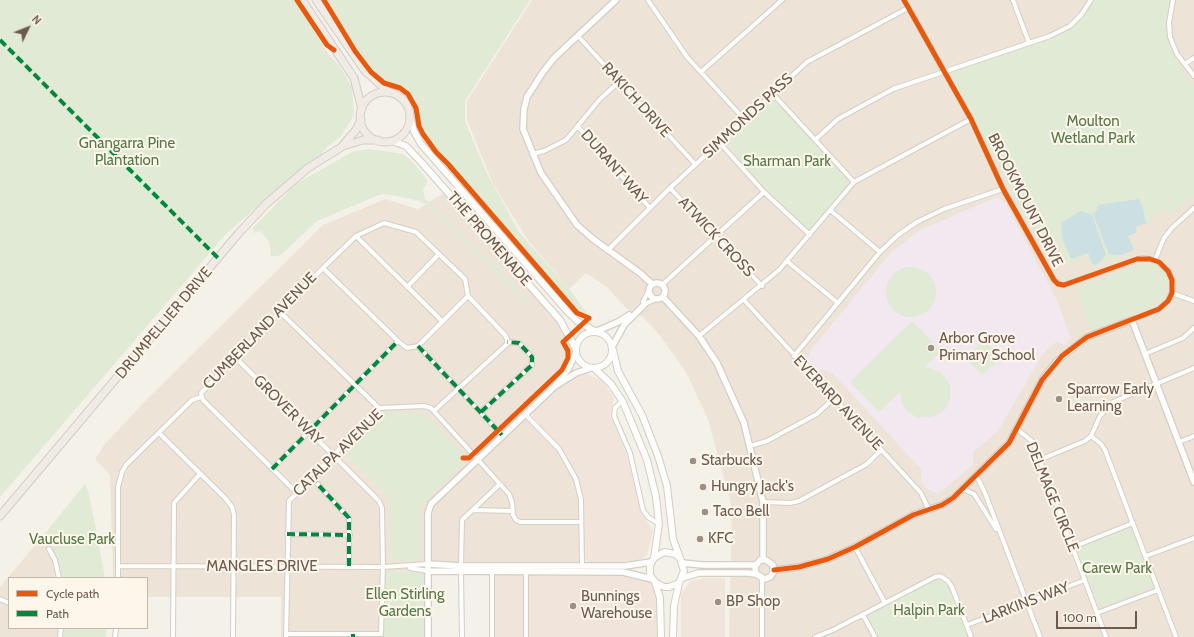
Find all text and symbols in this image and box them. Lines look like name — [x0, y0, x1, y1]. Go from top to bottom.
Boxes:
north arrow — [8, 8, 48, 48]
text: N — [29, 12, 45, 27]
street label: RAKICH DRIVE — [598, 59, 674, 141]
street label: SIMMONDS PASS — [699, 70, 797, 162]
park label: Moulton Wetland Park — [1051, 113, 1135, 148]
street label: DURANT WAY — [577, 126, 651, 208]
street label: BROOKMOUNT DRIVE — [984, 130, 1066, 270]
park label: Gnangarra Pine Plantation — [79, 135, 175, 170]
park label: Sharman Park — [743, 153, 831, 171]
street label: THE PROMENADE — [443, 188, 535, 290]
street label: ATWICK CROSS — [674, 193, 758, 281]
street label: DRUMPELLIER DRIVE — [112, 263, 216, 383]
street label: CUMBERLAND AVENUE — [199, 269, 321, 393]
place label: Arbor Grove Primary School — [939, 330, 1035, 365]
marker: Arbor Grove Primary School — [926, 343, 936, 353]
street label: EVERARD AVENUE — [789, 352, 887, 454]
street label: GROVER WAY — [250, 372, 326, 448]
place label: Sparrow Early Learning — [1067, 381, 1154, 416]
marker: Sparrow Early Learning — [1054, 394, 1064, 404]
street label: CATALPA AVENUE — [289, 406, 387, 500]
street label: DELMAGE CIRCLE — [1022, 439, 1082, 555]
place label: Starbucks — [701, 452, 762, 470]
marker: Starbucks — [688, 456, 698, 466]
place label: Hungry Jack's — [711, 478, 794, 496]
marker: Hungry Jack's — [698, 482, 708, 492]
place label: Taco Bell — [713, 503, 769, 521]
marker: Taco Bell — [700, 507, 710, 517]
place label: KFC — [708, 530, 733, 548]
park label: Vaucluse Park — [29, 531, 115, 549]
marker: KFC — [695, 534, 705, 544]
street label: MANGLES DRIVE — [206, 558, 318, 576]
park label: Carew Park — [1082, 560, 1152, 578]
legend — [8, 577, 148, 629]
street label: LARKINS WAY — [980, 578, 1072, 628]
text: Cycle path — [46, 586, 99, 601]
park label: Ellen Stirling Gardens — [366, 586, 444, 621]
place label: Bunnings Warehouse — [581, 588, 652, 623]
place label: BP Shop — [726, 593, 780, 611]
marker: BP Shop — [713, 597, 723, 607]
marker: Bunnings Warehouse — [568, 601, 578, 611]
park label: Halpin Park — [893, 602, 965, 620]
scale bar — [1058, 603, 1139, 629]
text: Path — [46, 606, 69, 621]
text: 100 m — [1063, 610, 1097, 625]

